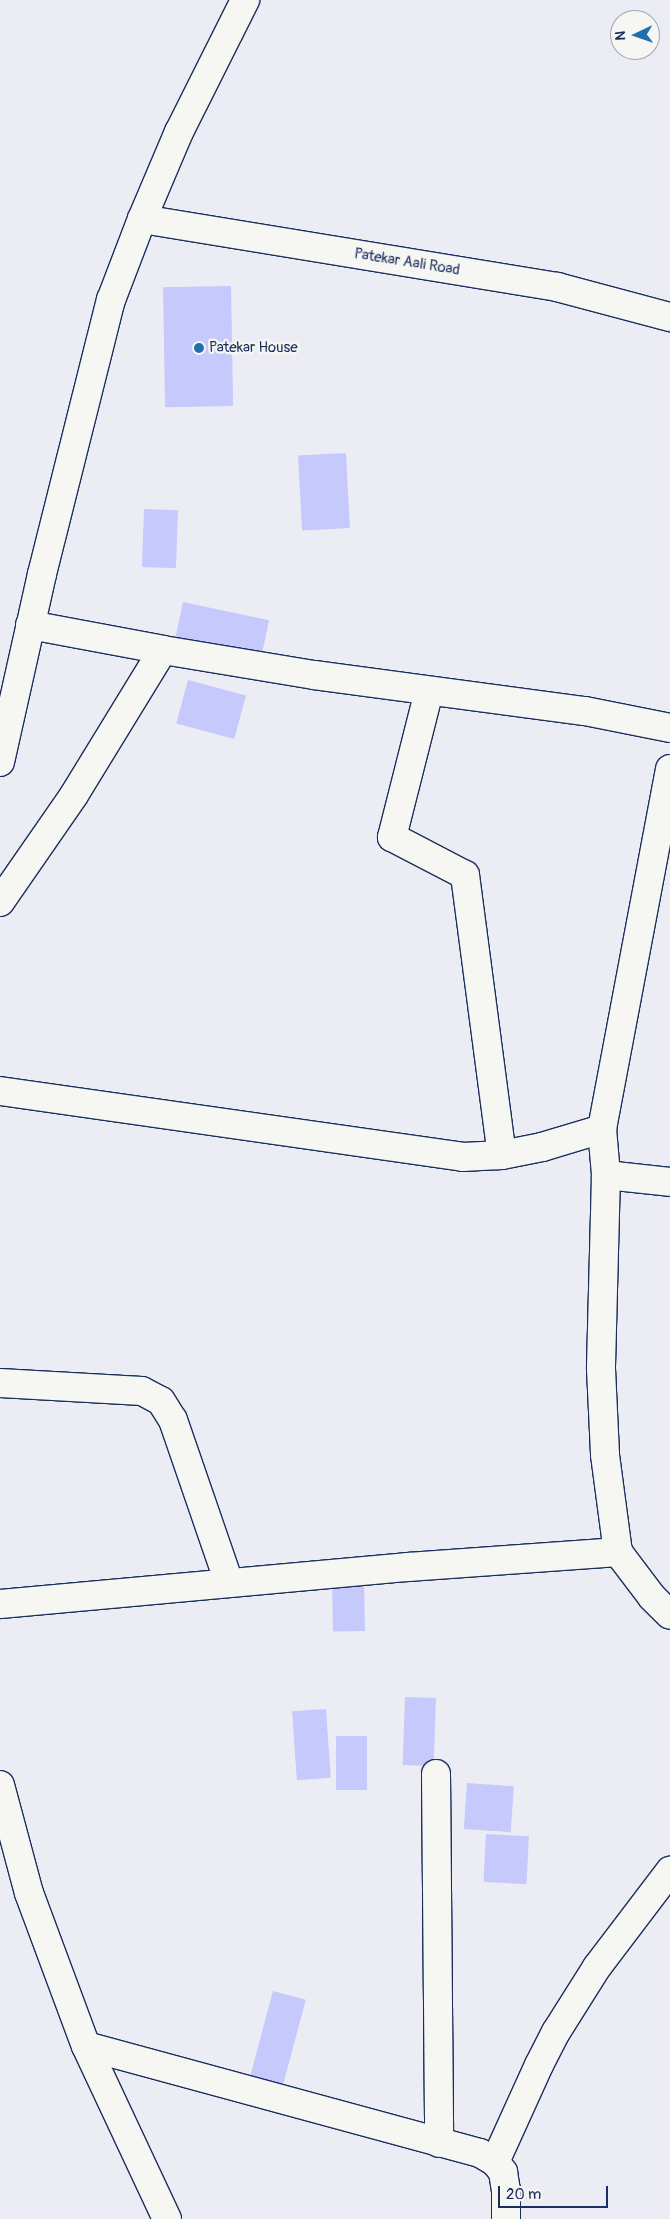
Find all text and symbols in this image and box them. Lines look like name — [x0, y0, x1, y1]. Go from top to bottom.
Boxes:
north arrow — [610, 10, 660, 60]
text: N — [612, 31, 629, 41]
street label: Patekar Aali Road — [353, 245, 461, 279]
place label: Patekar House — [209, 339, 298, 357]
marker: Patekar House — [193, 342, 205, 354]
scale bar — [500, 2176, 610, 2208]
text: 20 m — [506, 2185, 541, 2204]

